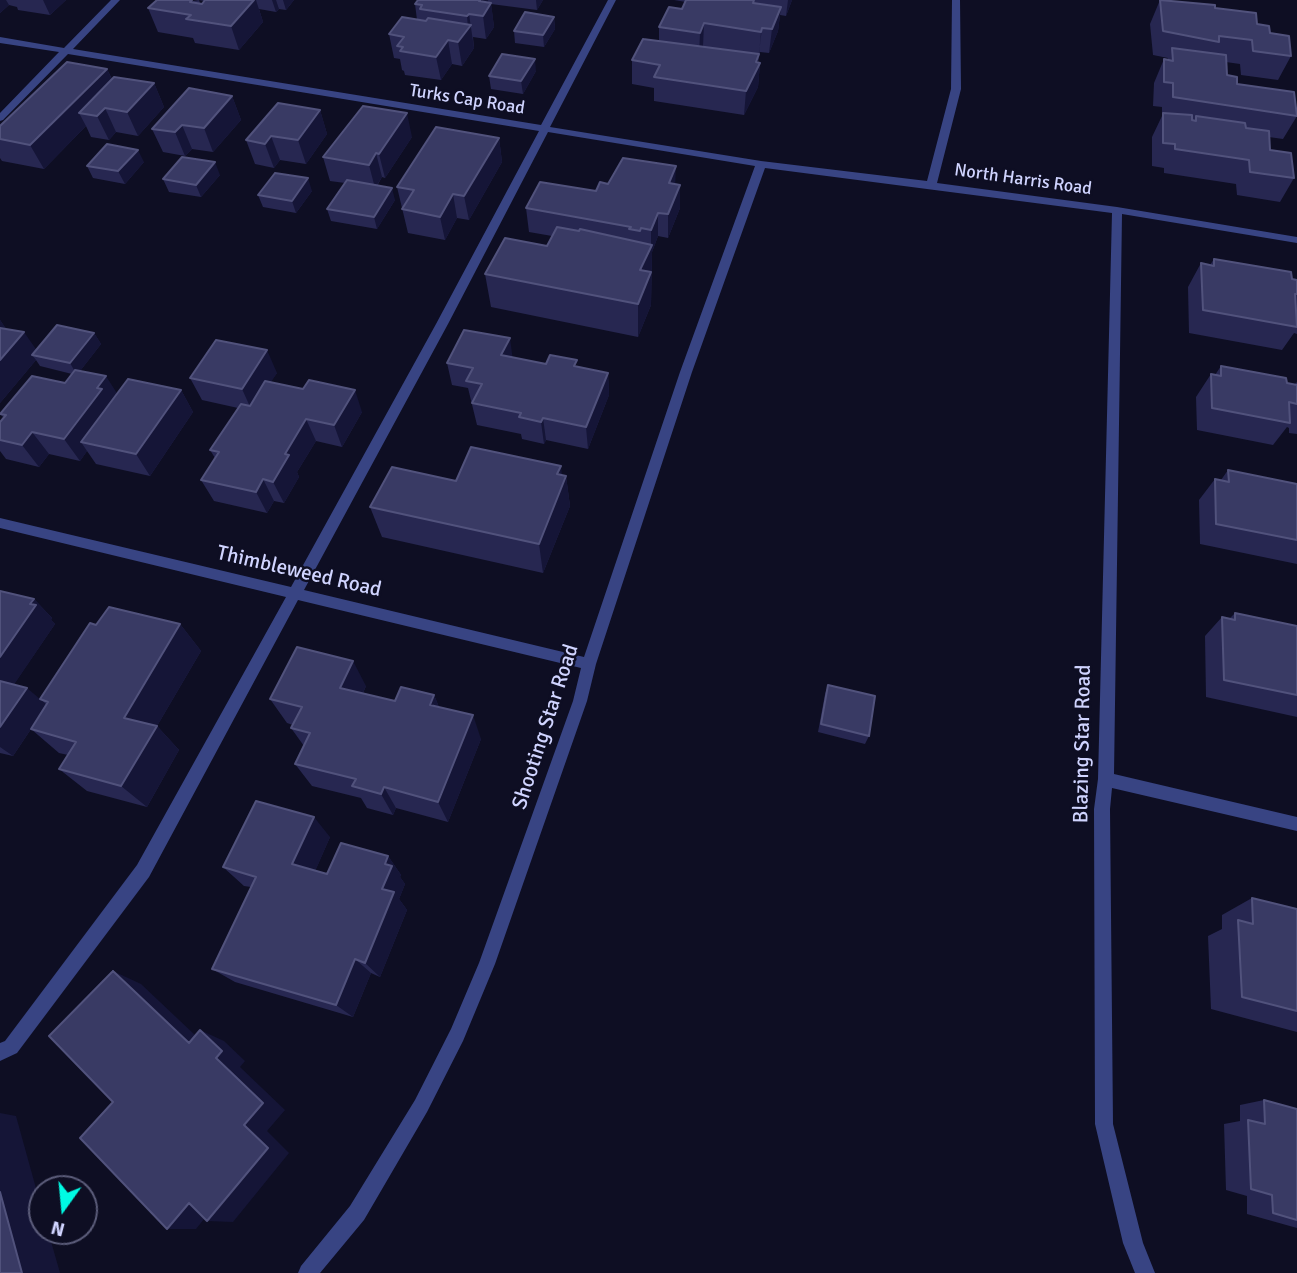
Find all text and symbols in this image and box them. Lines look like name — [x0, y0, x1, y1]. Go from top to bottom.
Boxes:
street label: Turks Cap Road — [408, 80, 526, 120]
street label: North Harris Road — [953, 160, 1093, 200]
street label: Thimbleweed Road — [214, 541, 384, 603]
street label: Shooting Star Road — [507, 641, 585, 813]
street label: Blazing Star Road — [1069, 664, 1097, 824]
north arrow — [28, 1175, 98, 1245]
text: N — [49, 1215, 68, 1242]

